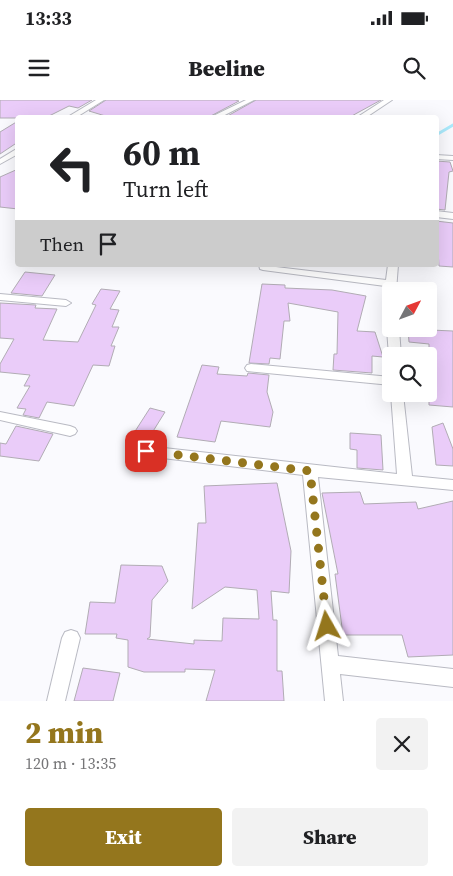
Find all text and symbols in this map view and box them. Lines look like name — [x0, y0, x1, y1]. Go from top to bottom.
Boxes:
text: 13:33 — [25, 5, 72, 31]
text: Beeline — [188, 53, 265, 83]
icon: menu — [25, 54, 53, 82]
icon: search — [400, 54, 428, 82]
text: 60 m — [123, 129, 200, 177]
icon: left — [40, 135, 105, 200]
text: Turn left — [123, 174, 208, 204]
icon: arrive — [94, 230, 122, 258]
text: Then — [40, 231, 84, 257]
north arrow — [382, 282, 438, 338]
map controls — [382, 282, 437, 402]
button: search — [382, 347, 437, 402]
pin — [125, 430, 167, 472]
icon: arrive — [132, 437, 160, 465]
position arrow — [300, 599, 352, 651]
text: 2 min — [25, 712, 103, 753]
button: close — [376, 718, 428, 770]
text: 120 m · 13:35 — [25, 752, 116, 774]
button: Exit — [25, 808, 222, 866]
button: Share — [232, 808, 428, 866]

